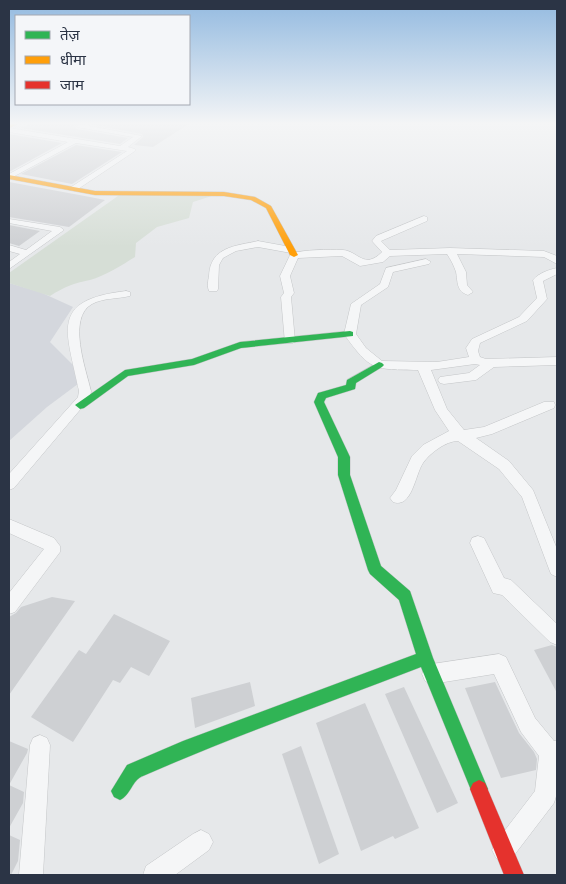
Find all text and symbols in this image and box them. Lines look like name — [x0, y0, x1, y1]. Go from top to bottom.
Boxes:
legend — [15, 15, 190, 105]
text: तेज़ — [60, 26, 81, 43]
text: धीमा — [60, 52, 87, 68]
text: जाम — [60, 78, 85, 93]

